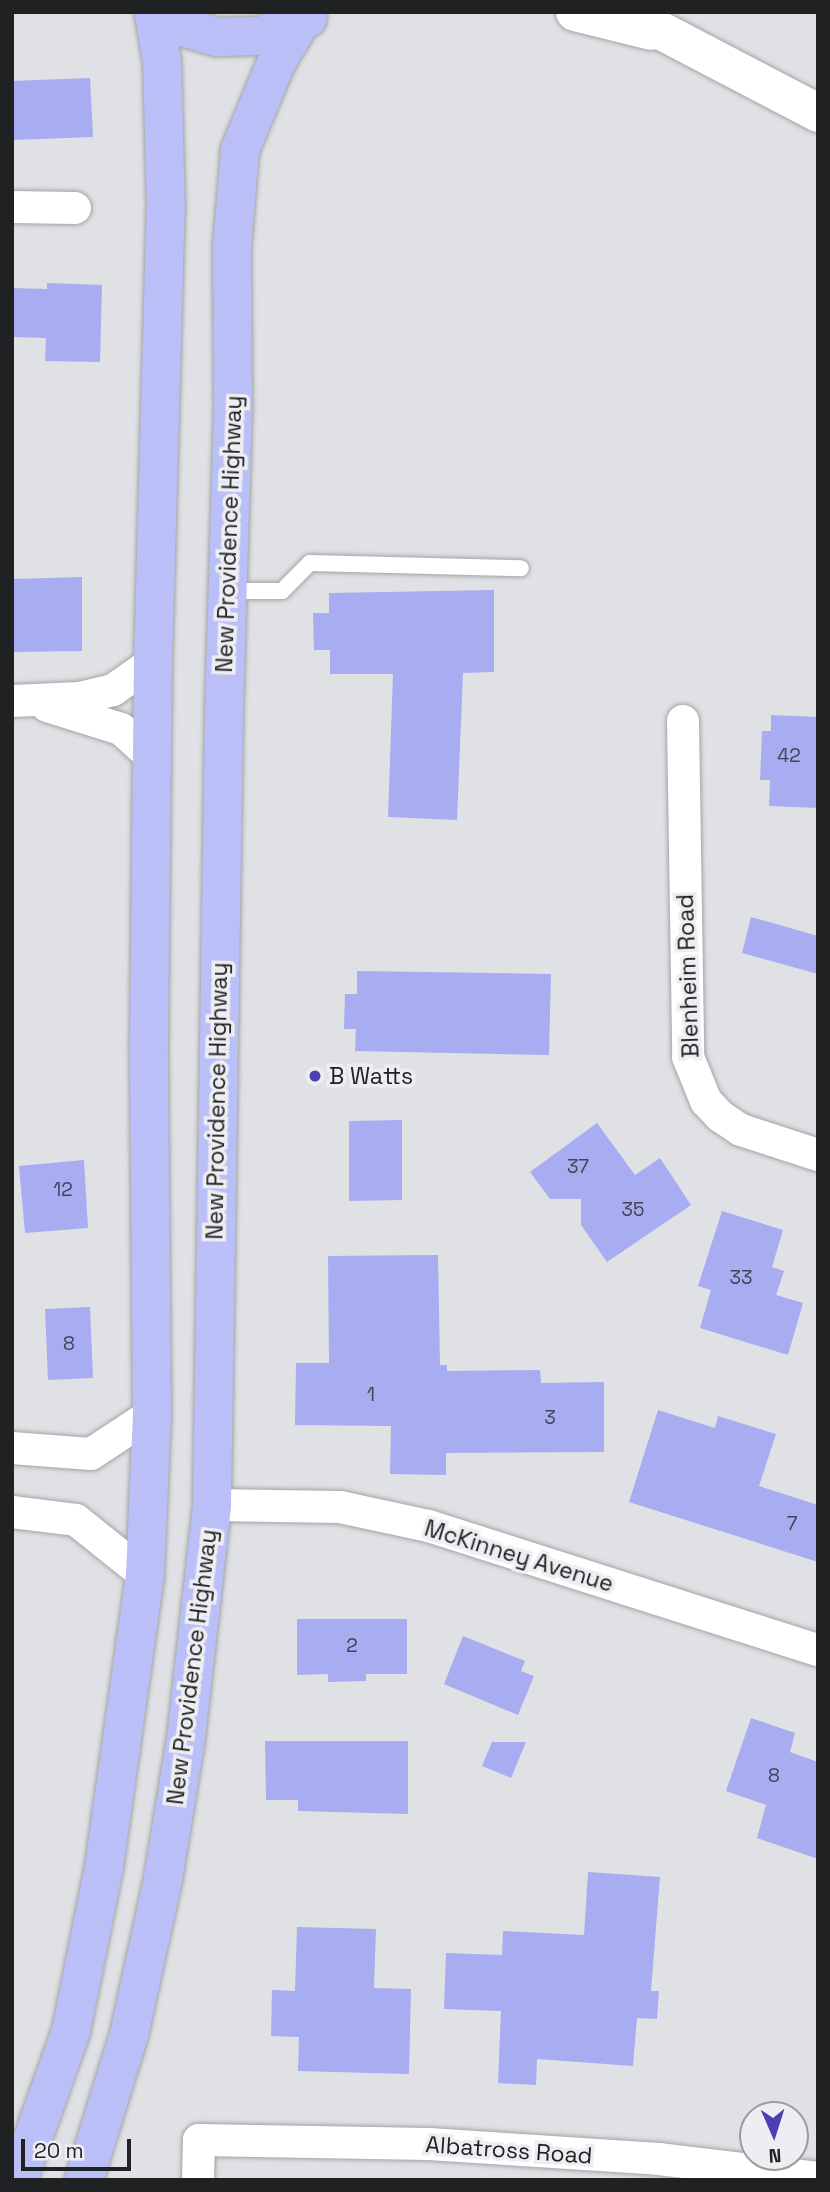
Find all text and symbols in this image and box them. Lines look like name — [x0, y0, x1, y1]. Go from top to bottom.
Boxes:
street label: New Providence Highway — [210, 395, 248, 673]
house number: 42 — [777, 745, 801, 767]
street label: Blenheim Road — [671, 894, 705, 1058]
street label: New Providence Highway — [201, 962, 233, 1240]
place label: B Watts — [329, 1062, 413, 1090]
marker: B Watts — [307, 1068, 323, 1084]
house number: 37 — [567, 1156, 589, 1178]
house number: 12 — [53, 1179, 73, 1201]
house number: 35 — [622, 1199, 644, 1221]
house number: 33 — [730, 1267, 752, 1289]
house number: 8 — [63, 1333, 75, 1355]
house number: 1 — [367, 1384, 375, 1406]
house number: 3 — [544, 1407, 556, 1429]
house number: 7 — [787, 1513, 797, 1535]
street label: McKinney Avenue — [421, 1514, 617, 1598]
street label: New Providence Highway — [161, 1528, 223, 1806]
house number: 2 — [346, 1635, 358, 1657]
house number: 8 — [768, 1765, 780, 1787]
north arrow — [739, 2101, 809, 2171]
scale bar — [24, 2126, 135, 2170]
street label: Albatross Road — [425, 2130, 593, 2170]
text: 20 m — [34, 2137, 84, 2164]
text: N — [768, 2143, 782, 2168]

